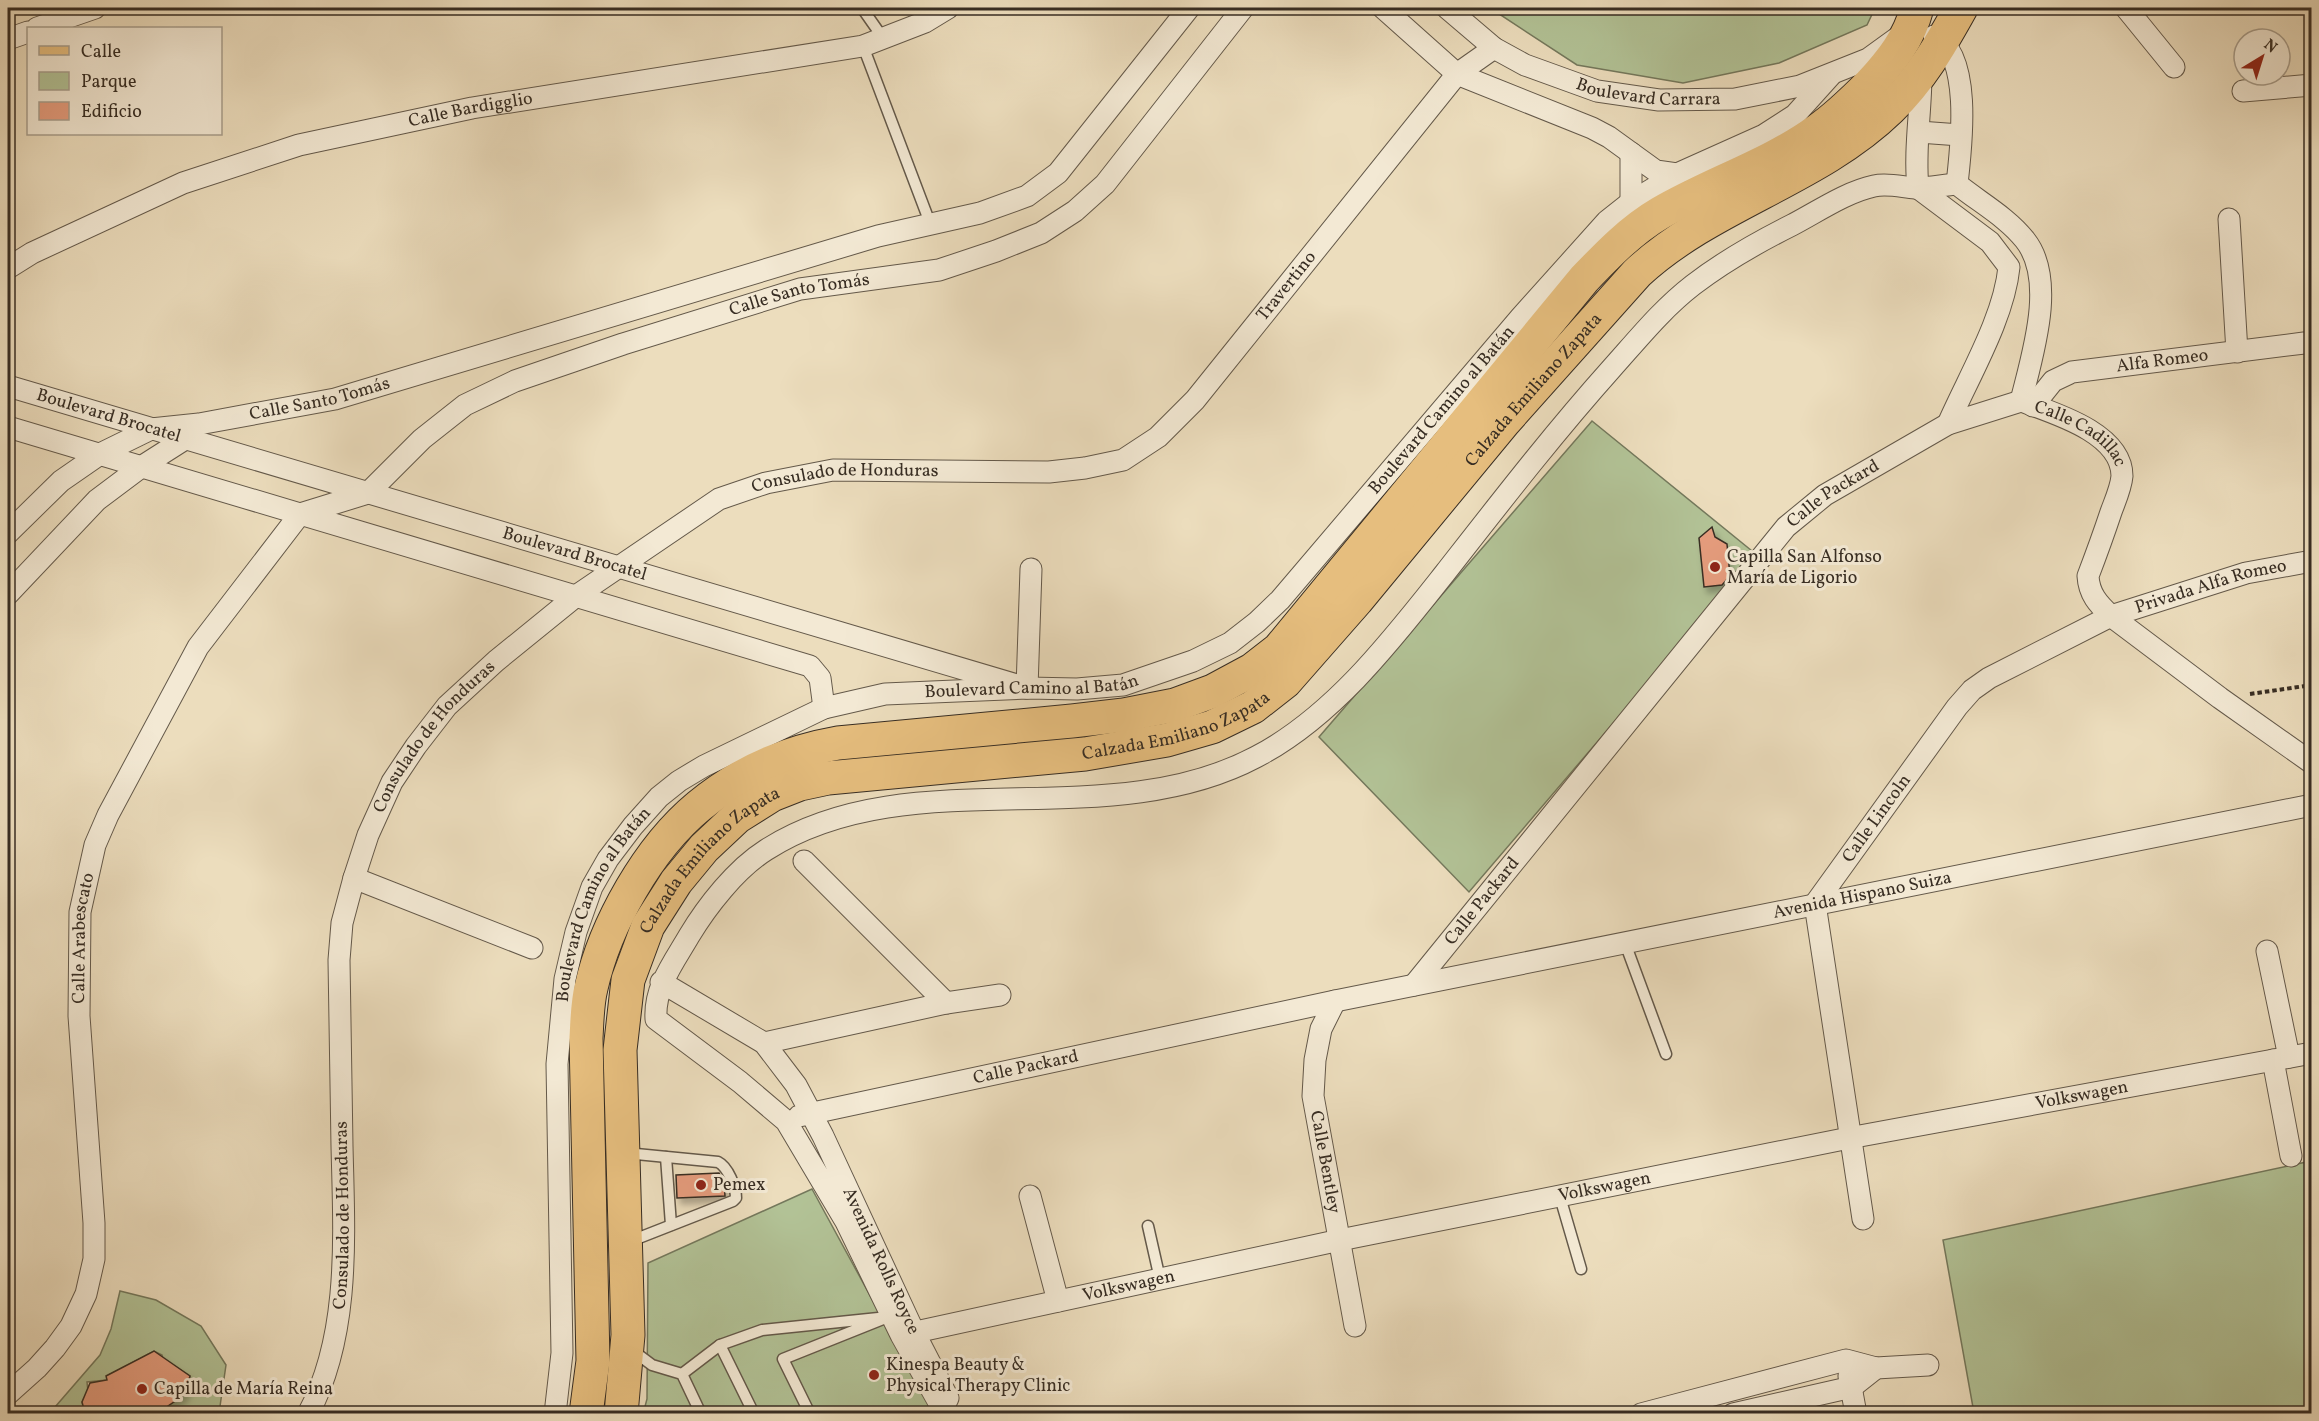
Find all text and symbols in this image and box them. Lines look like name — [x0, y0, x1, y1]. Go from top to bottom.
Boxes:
legend — [27, 27, 222, 135]
north arrow — [2232, 27, 2292, 87]
text: N — [2259, 35, 2282, 59]
text: Calle — [81, 40, 121, 65]
text: Parque — [81, 70, 136, 95]
street label: Boulevard Carrara — [1573, 72, 1721, 112]
street label: Calle Bardigglio — [406, 86, 534, 134]
text: Edificio — [81, 100, 142, 125]
street label: Travertino — [1251, 246, 1322, 326]
street label: Calle Santo Tomás — [726, 267, 871, 323]
street label: Calzada Emiliano Zapata — [1459, 307, 1608, 472]
street label: Boulevard Camino al Batán — [1363, 320, 1521, 500]
street label: Alfa Romeo — [2115, 343, 2210, 379]
street label: Calle Santo Tomás — [247, 371, 393, 427]
street label: Boulevard Brocatel — [33, 383, 184, 449]
street label: Calle Cadillac — [2031, 394, 2132, 470]
street label: Calle Packard — [1781, 454, 1884, 534]
street label: Consulado de Honduras — [748, 458, 939, 500]
street label: Boulevard Brocatel — [499, 521, 650, 587]
place label: Capilla San Alfonso María de Ligorio — [1727, 545, 1882, 591]
street label: Privada Alfa Romeo — [2132, 553, 2289, 620]
marker: Capilla San Alfonso María de Ligorio — [1708, 560, 1722, 574]
street label: Consulado de Honduras — [367, 655, 501, 817]
street label: Boulevard Camino al Batán — [924, 668, 1142, 705]
street label: Calzada Emiliano Zapata — [1080, 685, 1276, 767]
street label: Calle Lincoln — [1836, 769, 1917, 868]
street label: Calzada Emiliano Zapata — [634, 781, 784, 937]
street label: Boulevard Camino al Batán — [550, 801, 657, 1003]
street label: Calle Packard — [1439, 852, 1526, 951]
street label: Avenida Hispano Suiza — [1771, 865, 1954, 925]
street label: Calle Arabescato — [67, 870, 101, 1004]
street label: Calle Packard — [971, 1044, 1081, 1091]
street label: Volkswagen — [2033, 1074, 2131, 1116]
street label: Calle Bentley — [1303, 1109, 1347, 1216]
street label: Consulado de Honduras — [327, 1121, 356, 1311]
street label: Volkswagen — [1556, 1165, 1653, 1208]
place label: Pemex — [713, 1173, 765, 1198]
marker: Pemex — [694, 1178, 708, 1192]
street label: Avenida Rolls Royce — [836, 1183, 926, 1339]
street label: Volkswagen — [1080, 1264, 1178, 1308]
place label: Kinespa Beauty & Physical Therapy Clinic — [886, 1353, 1070, 1399]
marker: Kinespa Beauty & Physical Therapy Clinic — [867, 1368, 881, 1382]
place label: Capilla de María Reina — [154, 1377, 333, 1402]
marker: Capilla de María Reina — [135, 1382, 149, 1396]

